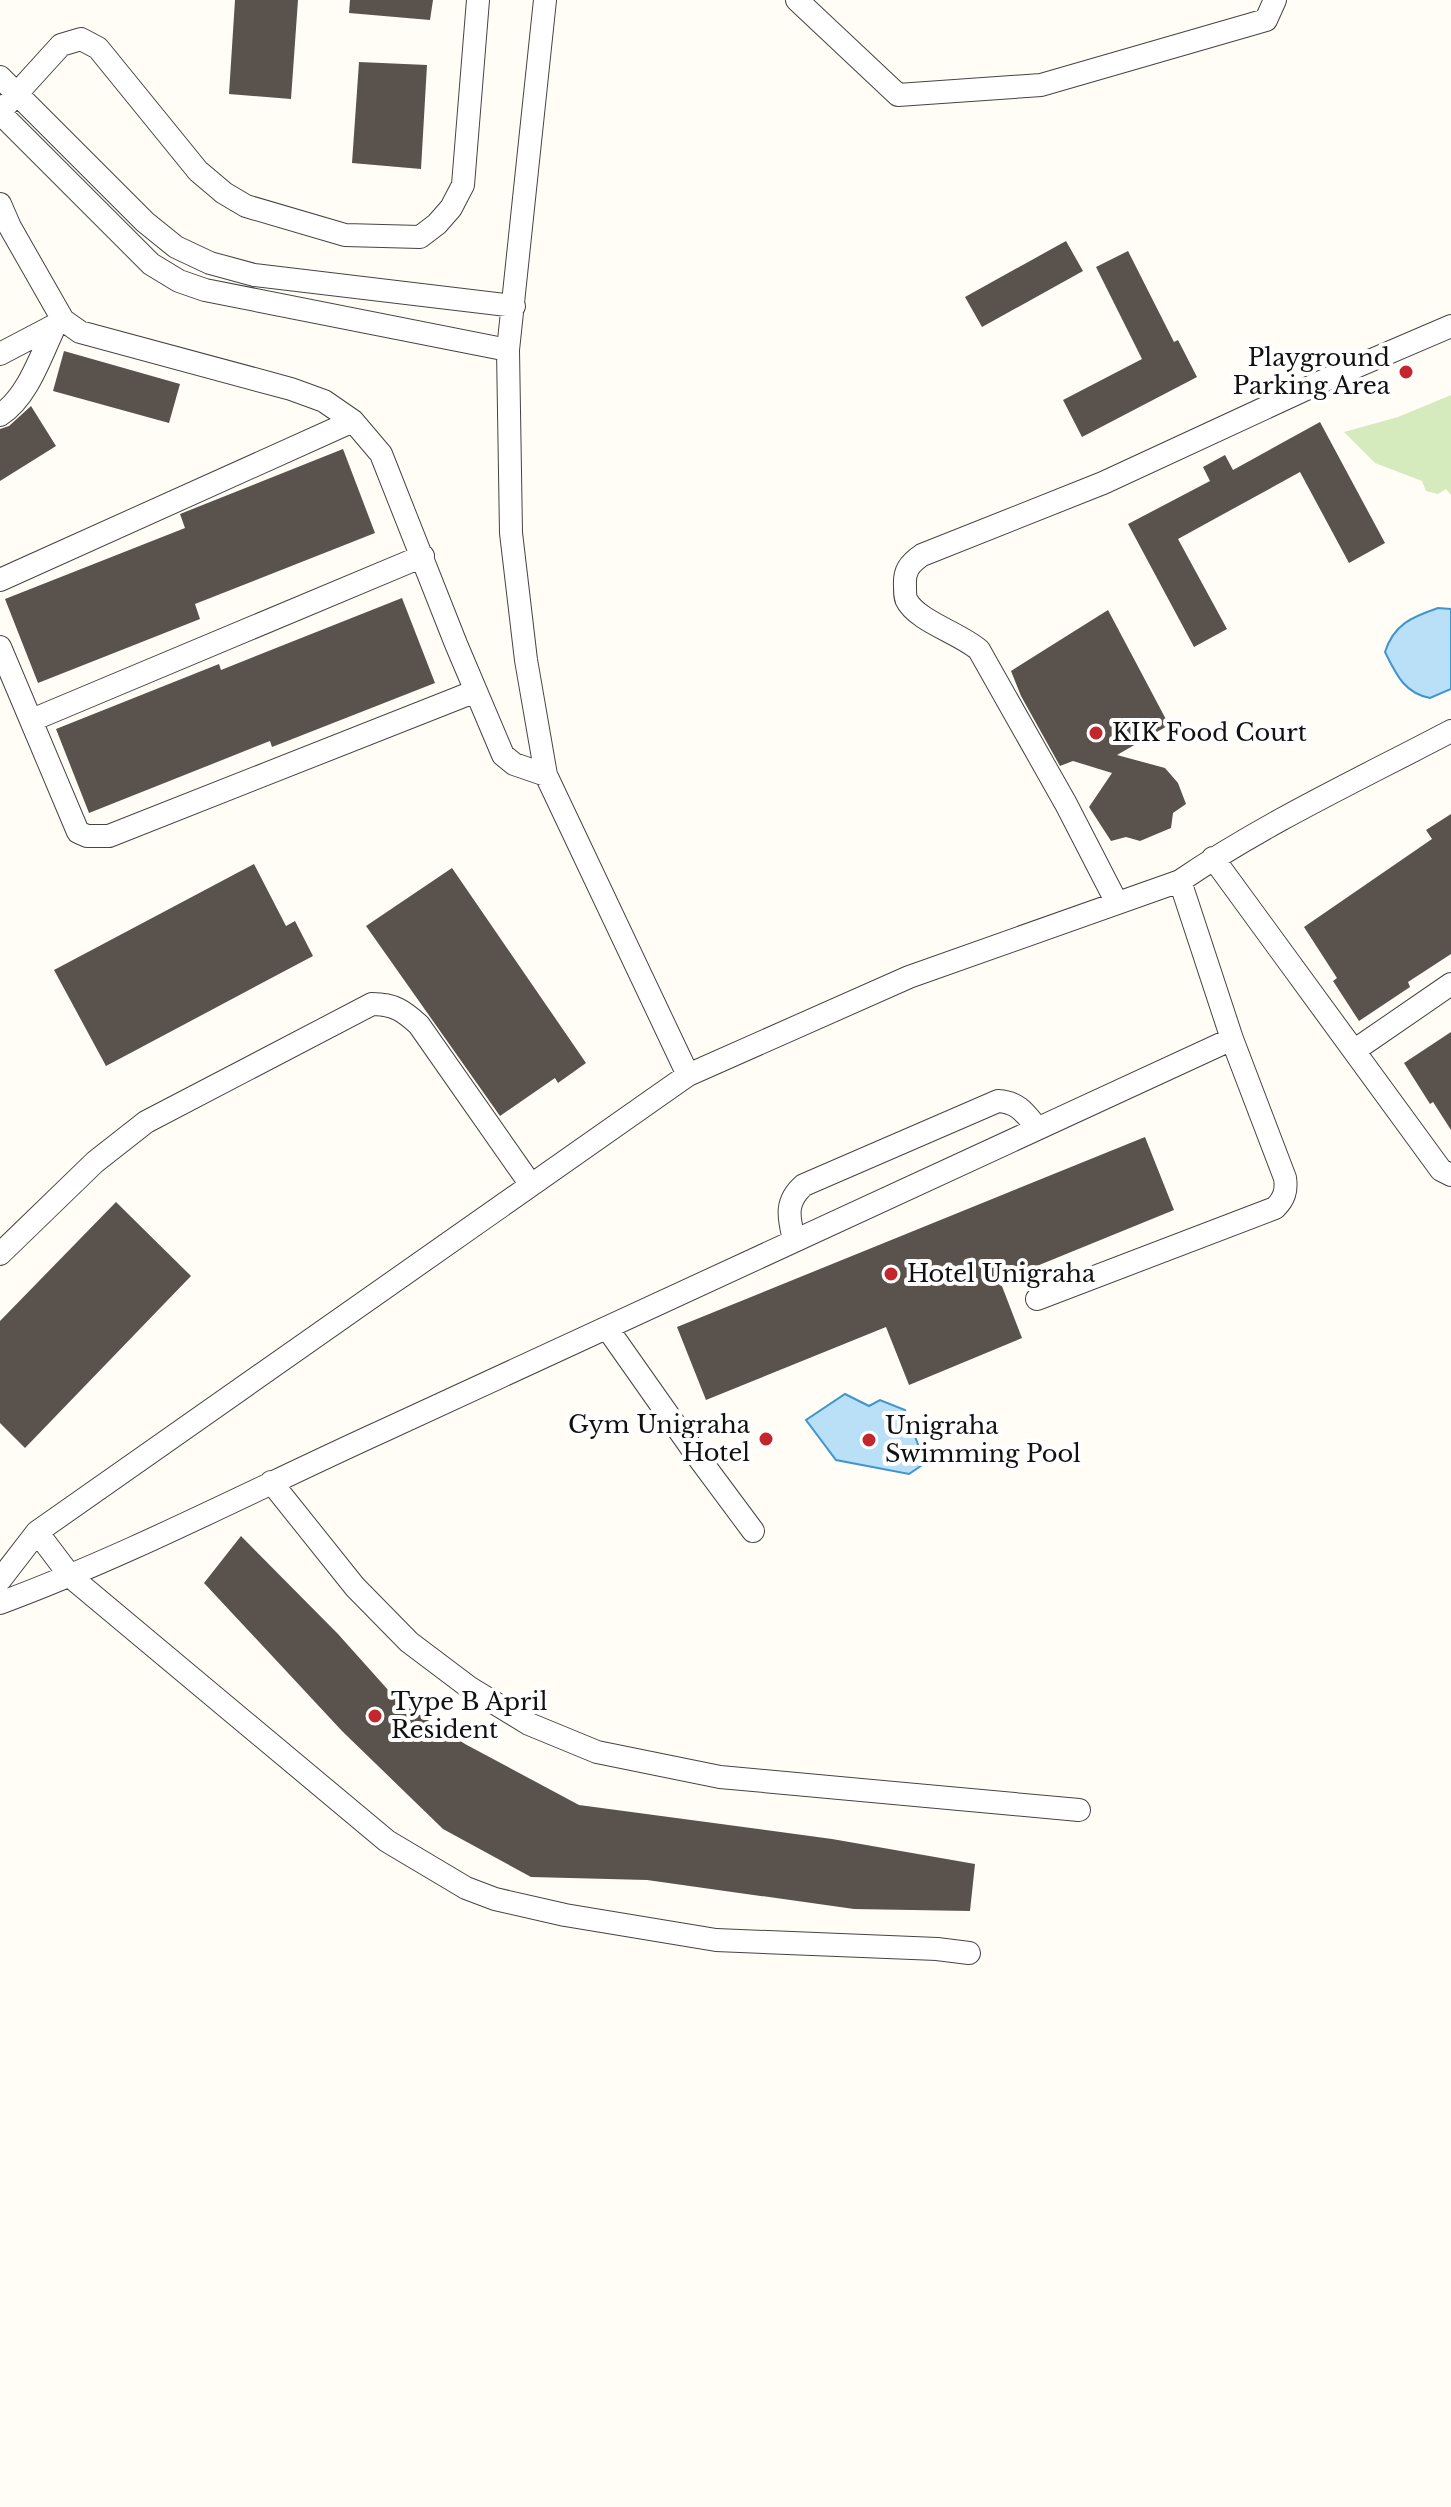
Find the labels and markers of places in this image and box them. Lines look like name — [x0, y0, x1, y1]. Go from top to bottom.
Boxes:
place label: Playground Parking Area — [1233, 343, 1391, 400]
marker: Playground Parking Area — [1397, 363, 1415, 381]
place label: KIK Food Court — [1112, 718, 1307, 747]
marker: KIK Food Court — [1087, 724, 1105, 742]
place label: Hotel Unigraha — [907, 1259, 1096, 1288]
marker: Hotel Unigraha — [882, 1265, 900, 1283]
place label: Gym Unigraha Hotel — [568, 1410, 751, 1467]
place label: Unigraha Swimming Pool — [885, 1411, 1081, 1468]
marker: Gym Unigraha Hotel — [757, 1430, 775, 1448]
marker: Unigraha Swimming Pool — [860, 1431, 878, 1449]
place label: Type B April Resident — [391, 1687, 548, 1744]
marker: Type B April Resident — [366, 1707, 384, 1725]

